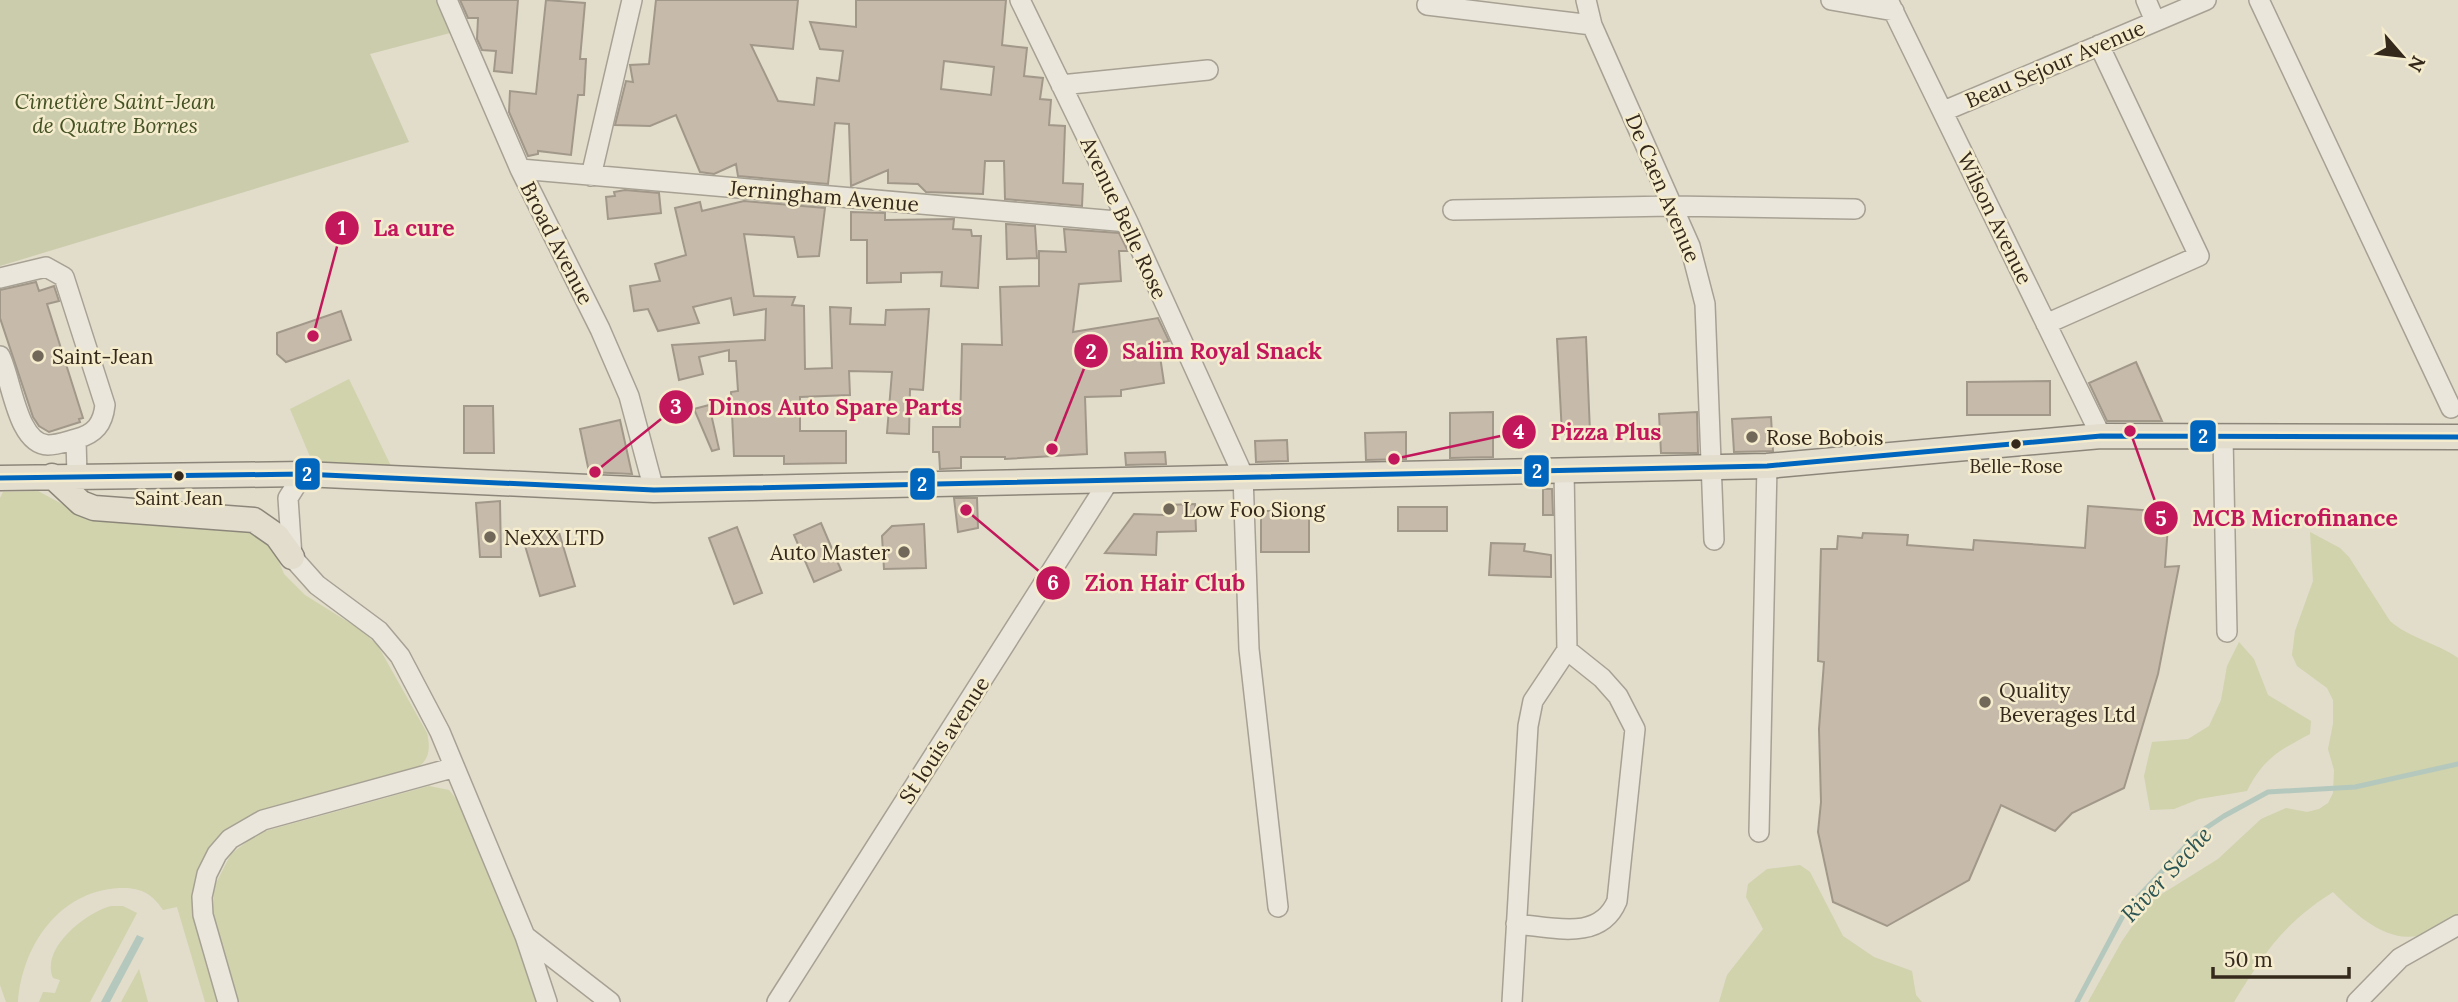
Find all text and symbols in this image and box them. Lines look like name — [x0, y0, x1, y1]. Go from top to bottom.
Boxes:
street label: Beau Sejour Avenue — [1961, 14, 2149, 114]
north arrow — [2367, 21, 2437, 91]
text: N — [2403, 52, 2431, 76]
park label: Cimetière Saint-Jean de Quatre Bornes — [15, 88, 215, 139]
street label: De Caen Avenue — [1620, 110, 1706, 266]
street label: Avenue Belle Rose — [1074, 132, 1173, 303]
street label: Wilson Avenue — [1951, 148, 2039, 288]
street label: Jerningham Avenue — [727, 174, 920, 218]
street label: Broad Avenue — [514, 177, 600, 309]
callout: La cure — [325, 206, 469, 250]
text: La cure — [373, 213, 455, 242]
text: 1 — [338, 214, 346, 241]
callout: Salim Royal Snack — [1073, 329, 1336, 373]
text: Salim Royal Snack — [1122, 336, 1322, 365]
text: 2 — [1085, 338, 1097, 365]
place label: Saint-Jean — [52, 343, 154, 370]
marker: Saint-Jean — [30, 348, 46, 364]
callout: Dinos Auto Spare Parts — [659, 385, 976, 429]
text: Dinos Auto Spare Parts — [708, 392, 962, 421]
text: 3 — [670, 393, 682, 420]
callout: Pizza Plus — [1502, 410, 1676, 454]
text: Pizza Plus — [1550, 417, 1662, 446]
text: 4 — [1513, 418, 1525, 445]
line badge: 2 — [2189, 419, 2217, 453]
place label: Rose Bobois — [1766, 424, 1883, 451]
text: 2 — [2198, 424, 2208, 448]
marker: Rose Bobois — [1744, 429, 1760, 445]
marker: Belle-Rose — [2009, 437, 2023, 451]
line badge: 2 — [1523, 454, 1550, 488]
place label: Belle-Rose — [1969, 454, 2063, 478]
line badge: 2 — [294, 457, 321, 491]
text: 2 — [1532, 459, 1542, 483]
text: 2 — [302, 462, 312, 486]
line badge: 2 — [909, 467, 936, 501]
marker: Saint Jean — [172, 469, 186, 483]
text: 2 — [917, 472, 927, 496]
place label: Saint Jean — [135, 486, 223, 510]
place label: Low Foo Siong — [1183, 496, 1326, 523]
callout: MCB Microfinance — [2143, 496, 2412, 540]
marker: Low Foo Siong — [1161, 501, 1177, 517]
text: MCB Microfinance — [2192, 503, 2398, 532]
text: 5 — [2155, 505, 2167, 532]
place label: NeXX LTD — [504, 524, 604, 551]
marker: NeXX LTD — [482, 529, 498, 545]
place label: Auto Master — [769, 539, 890, 566]
marker: Auto Master — [896, 544, 912, 560]
callout: Zion Hair Club — [1036, 561, 1259, 605]
text: Zion Hair Club — [1085, 568, 1245, 597]
text: 6 — [1047, 569, 1059, 596]
street label: St louis avenue — [893, 671, 995, 809]
place label: Quality Beverages Ltd — [1999, 677, 2136, 728]
marker: Quality Beverages Ltd — [1977, 694, 1993, 710]
water label: River Seche — [2114, 820, 2218, 928]
scale bar — [2213, 936, 2350, 980]
text: 50 m — [2224, 946, 2273, 973]

